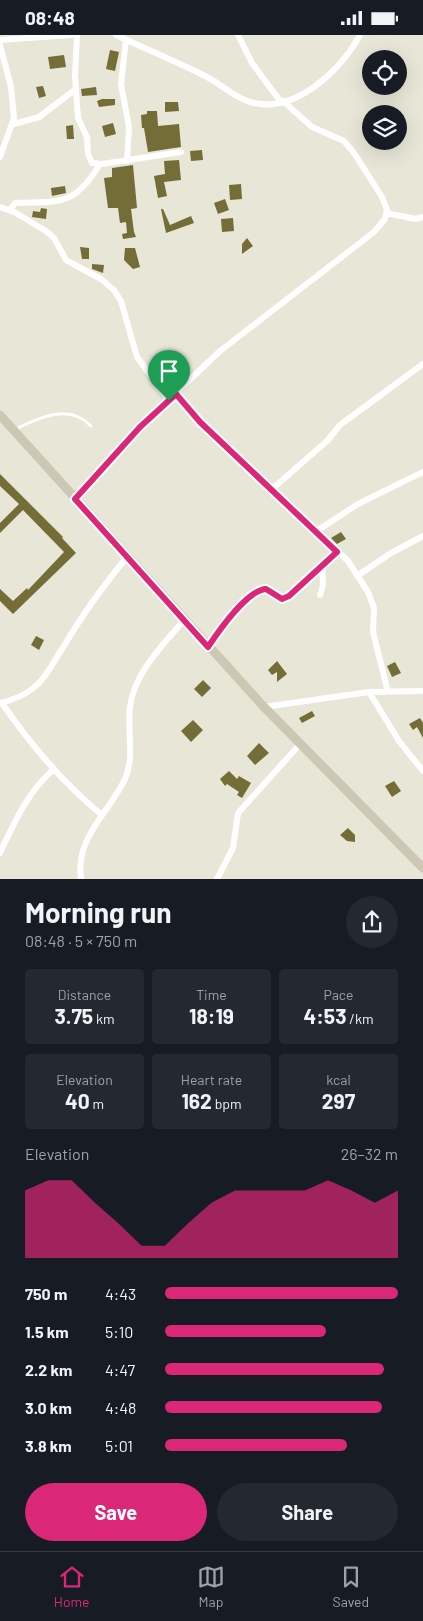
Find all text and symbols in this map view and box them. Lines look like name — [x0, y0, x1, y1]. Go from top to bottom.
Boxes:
text: 08:48 — [25, 6, 75, 29]
map controls — [362, 50, 407, 150]
button: locate — [362, 50, 407, 95]
button: layers — [362, 105, 407, 150]
pin — [148, 350, 190, 401]
icon: arrive — [155, 357, 183, 385]
text: Morning run — [25, 895, 172, 929]
button: share — [346, 896, 398, 948]
text: 08:48 · 5 × 750 m — [25, 931, 137, 950]
text: Distance — [58, 986, 111, 1003]
text: Time — [196, 986, 227, 1003]
text: Pace — [323, 986, 354, 1003]
text: 3.75 — [54, 1003, 93, 1028]
text: 18:19 — [189, 1003, 234, 1028]
text: 4:53 — [303, 1003, 347, 1028]
text: km — [93, 1010, 115, 1027]
text: /km — [347, 1010, 374, 1027]
text: Elevation — [56, 1071, 113, 1088]
text: Heart rate — [181, 1071, 242, 1088]
text: kcal — [326, 1071, 351, 1088]
text: 40 — [65, 1088, 90, 1113]
text: 162 — [181, 1088, 212, 1113]
text: 297 — [322, 1088, 355, 1113]
text: m — [90, 1095, 104, 1112]
text: bpm — [212, 1095, 242, 1112]
text: Elevation — [25, 1144, 89, 1163]
text: 26–32 m — [341, 1144, 398, 1163]
text: 750 m — [25, 1284, 67, 1303]
text: 4:43 — [105, 1284, 136, 1303]
text: 1.5 km — [25, 1322, 69, 1341]
text: 5:10 — [105, 1322, 133, 1341]
text: 2.2 km — [25, 1360, 72, 1379]
text: 4:47 — [105, 1360, 135, 1379]
text: 3.0 km — [25, 1398, 72, 1417]
text: 4:48 — [105, 1398, 136, 1417]
text: 3.8 km — [25, 1436, 72, 1455]
text: 5:01 — [105, 1436, 133, 1455]
button: Save — [25, 1483, 207, 1541]
button: Share — [217, 1483, 398, 1541]
tab: Home — [54, 1563, 89, 1610]
tab: Map — [197, 1563, 225, 1610]
tab: Saved — [332, 1563, 369, 1610]

